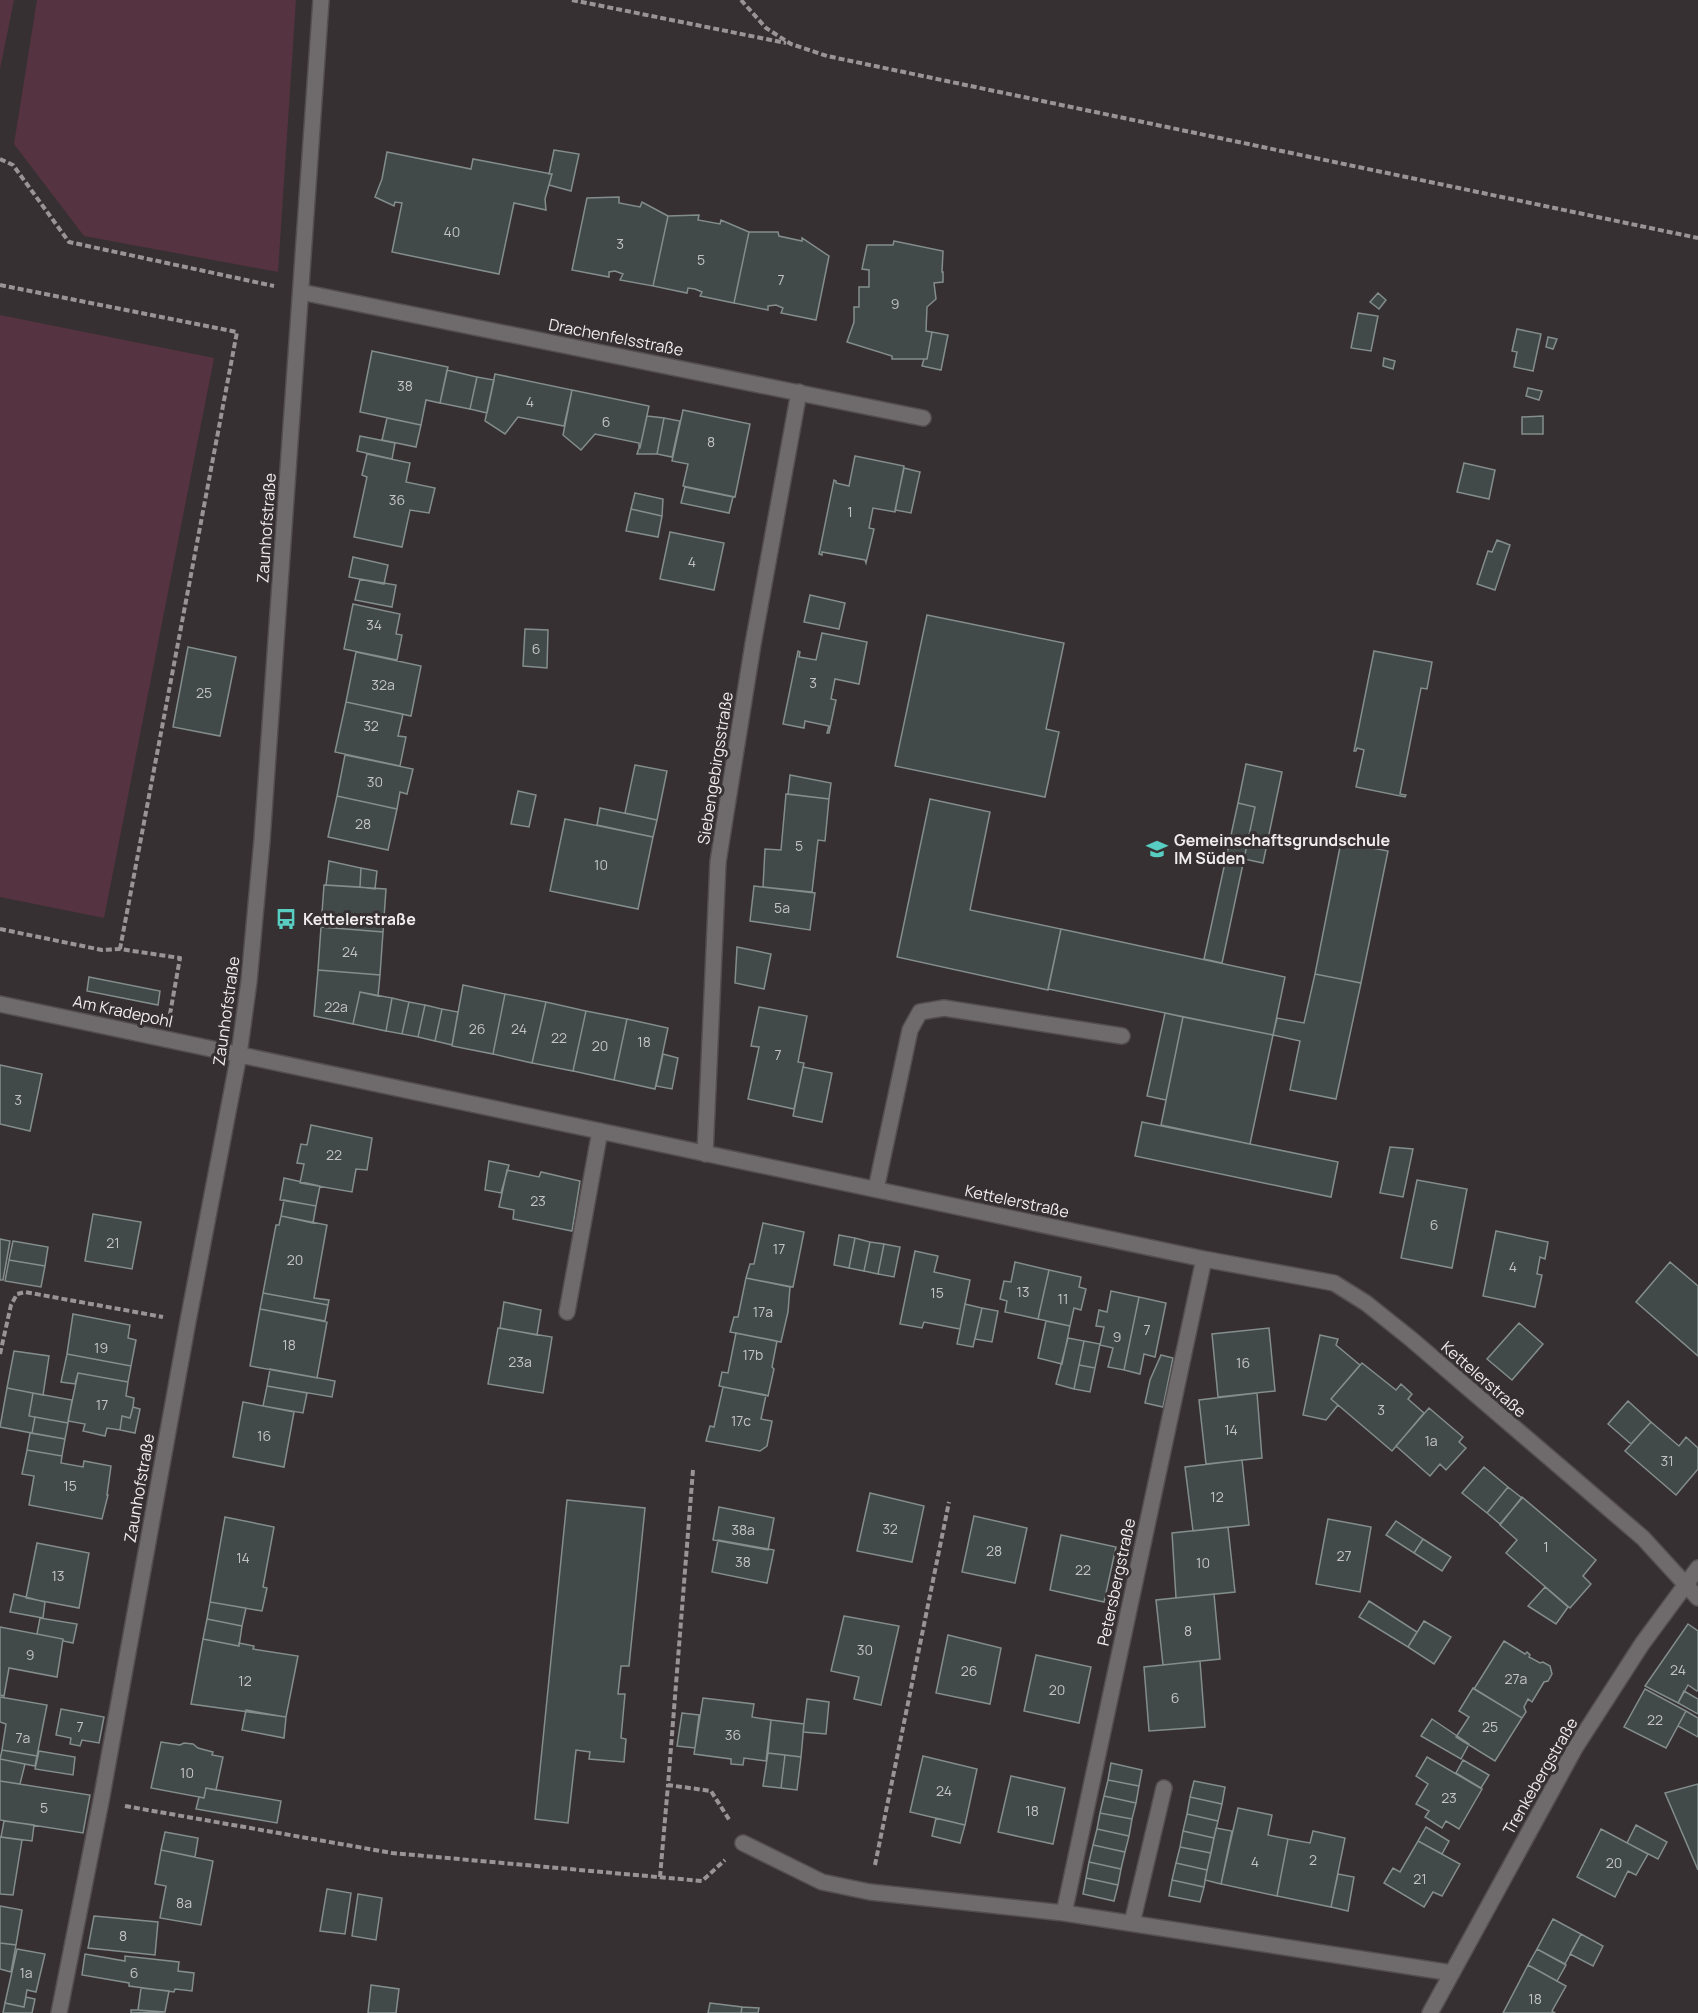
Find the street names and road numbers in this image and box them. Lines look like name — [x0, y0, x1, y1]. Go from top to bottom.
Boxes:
street label: Drachenfelsstraße — [547, 313, 685, 361]
street label: Zaunhofstraße — [251, 472, 281, 584]
street label: Siebengebirgsstraße — [692, 690, 738, 846]
street label: Zaunhofstraße — [207, 955, 245, 1067]
street label: Am Kradepohl — [71, 990, 175, 1032]
street label: Kettelerstraße — [963, 1179, 1071, 1223]
street label: Kettelerstraße — [1437, 1336, 1531, 1422]
street label: Zaunhofstraße — [119, 1432, 159, 1544]
street label: Petersbergstraße — [1092, 1516, 1140, 1648]
street label: Trenkebergstraße — [1497, 1713, 1583, 1839]

